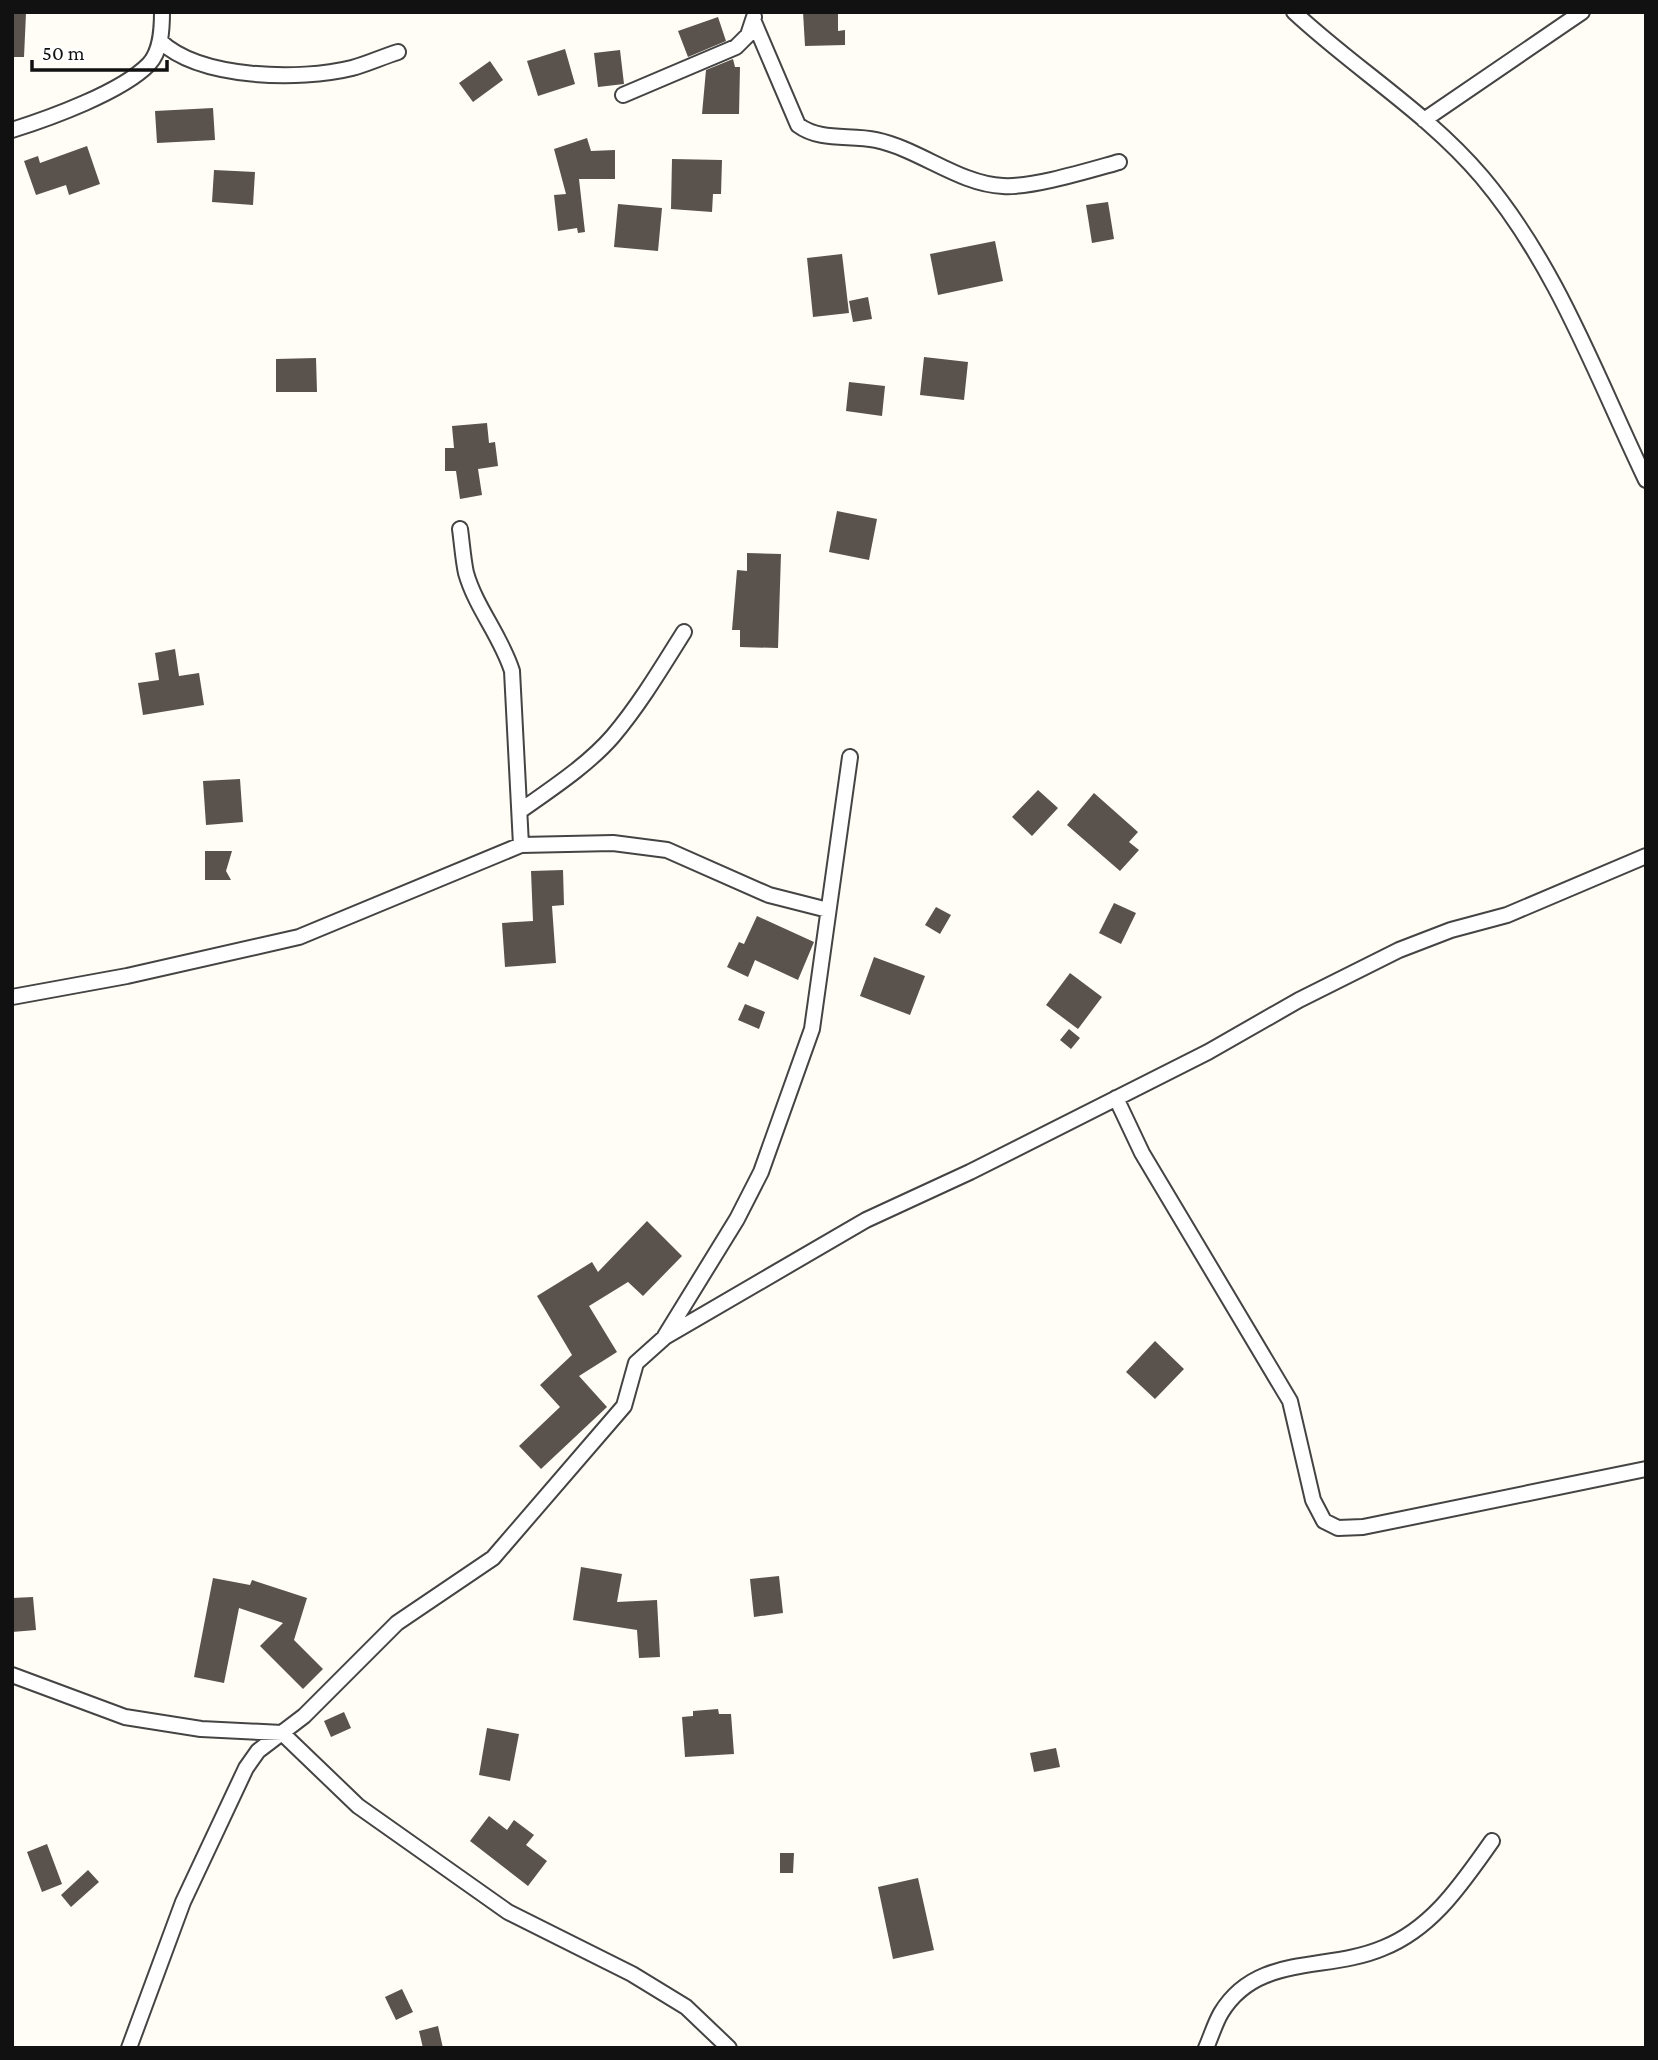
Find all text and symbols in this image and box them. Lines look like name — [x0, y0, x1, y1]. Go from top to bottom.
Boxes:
scale bar — [32, 28, 166, 72]
text: 50 m — [42, 41, 85, 65]

